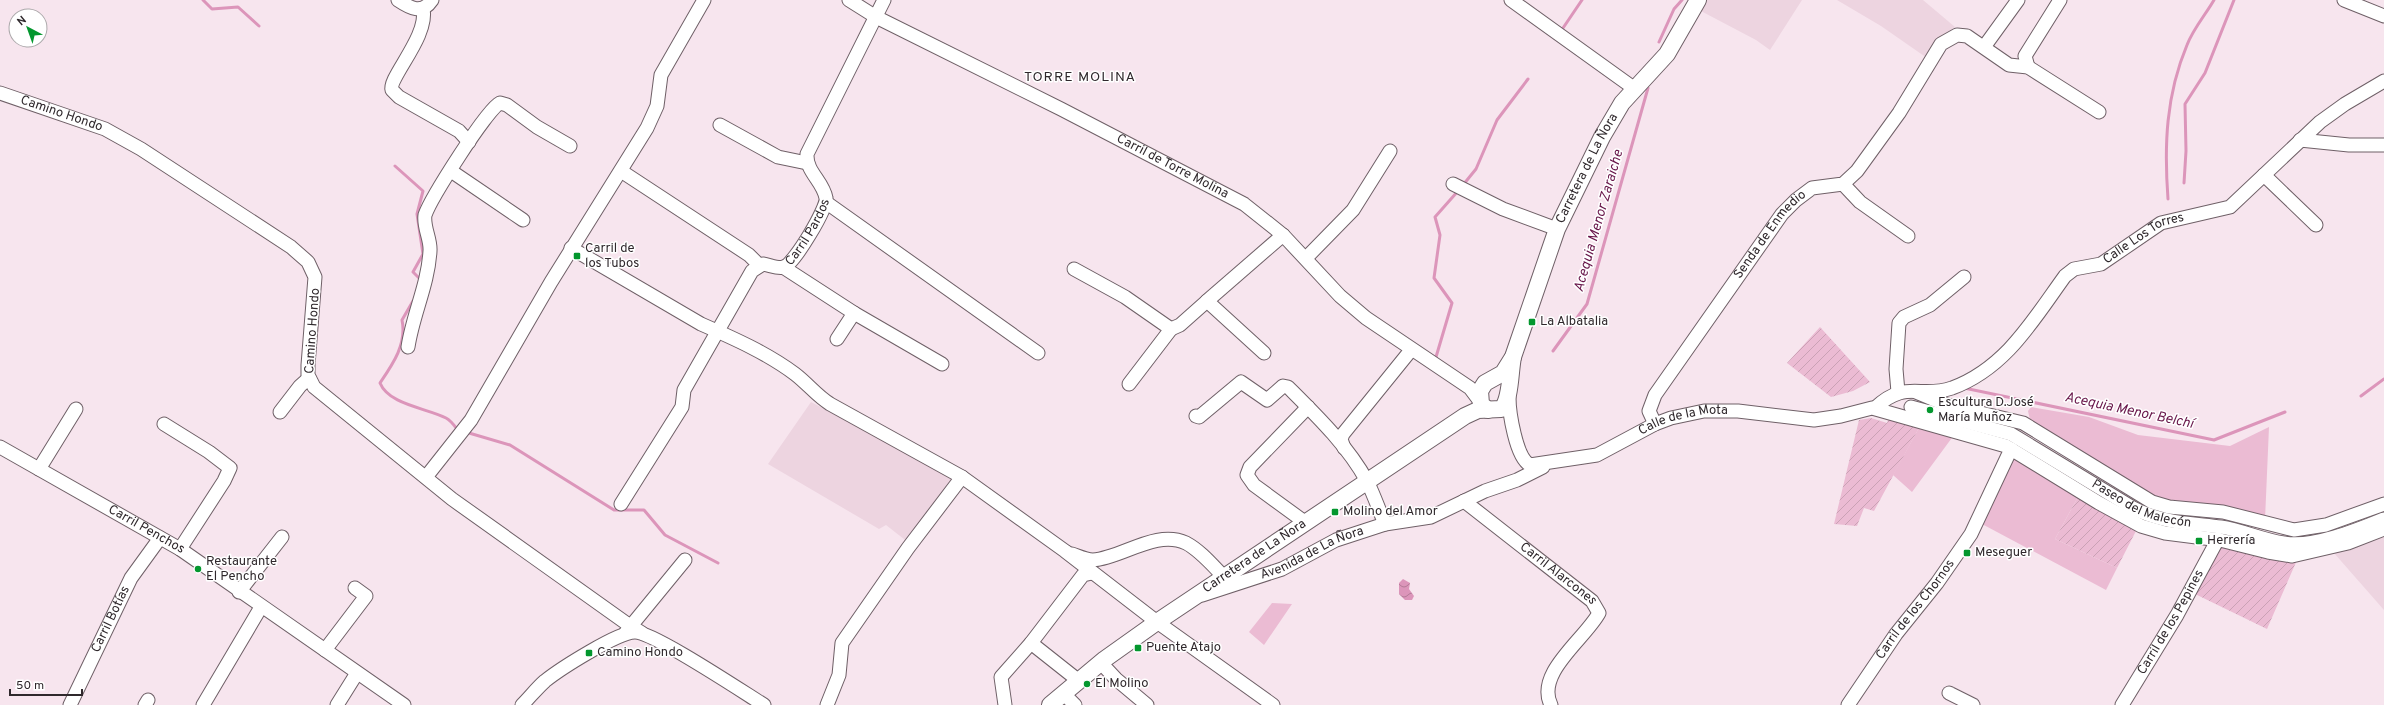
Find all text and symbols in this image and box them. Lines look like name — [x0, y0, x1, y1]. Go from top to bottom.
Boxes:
north arrow — [8, 8, 48, 48]
text: N — [15, 13, 30, 29]
district label: TORRE MOLINA — [1024, 69, 1136, 86]
street label: Camino Hondo — [18, 93, 105, 136]
street label: Carretera de La Ñora — [1553, 111, 1622, 226]
street label: Carril de Torre Molina — [1114, 131, 1231, 203]
water label: Acequia Menor Zaraiche — [1571, 147, 1628, 294]
street label: Senda de Enmedio — [1731, 187, 1809, 282]
street label: Carril Pardos — [782, 197, 834, 270]
street label: Calle Los Torres — [2100, 210, 2186, 268]
place label: Carril de los Tubos — [585, 241, 639, 272]
marker: Carril de los Tubos — [572, 251, 582, 261]
street label: Camino Hondo — [302, 288, 324, 374]
place label: La Albatalia — [1540, 314, 1608, 330]
marker: La Albatalia — [1527, 317, 1537, 327]
water label: Acequia Menor Belchí — [2063, 389, 2198, 434]
place label: Escultura D.José María Muñoz — [1938, 395, 2034, 426]
street label: Calle de la Mota — [1636, 402, 1728, 439]
marker: Escultura D.José María Muñoz — [1925, 405, 1935, 415]
street label: Paseo del Malecón — [2089, 477, 2192, 532]
street label: Carril Penchos — [105, 502, 188, 558]
place label: Molino del Amor — [1343, 504, 1438, 520]
marker: Molino del Amor — [1330, 507, 1340, 517]
street label: Carretera de La Ñora — [1200, 516, 1310, 597]
street label: Avenida de La Ñora — [1258, 523, 1366, 584]
place label: Herrería — [2207, 533, 2255, 549]
marker: Herrería — [2194, 536, 2204, 546]
street label: Carril Alarcones — [1516, 539, 1600, 608]
place label: Meseguer — [1975, 545, 2032, 561]
marker: Meseguer — [1962, 548, 1972, 558]
place label: Restaurante El Pencho — [206, 554, 277, 585]
street label: Carril de los Chornos — [1873, 557, 1959, 663]
marker: Restaurante El Pencho — [193, 564, 203, 574]
street label: Carril de los Pepines — [2134, 567, 2208, 678]
street label: Carril Botías — [88, 583, 134, 655]
place label: Puente Atajo — [1146, 640, 1221, 656]
marker: Puente Atajo — [1133, 643, 1143, 653]
place label: Camino Hondo — [597, 645, 683, 661]
marker: Camino Hondo — [584, 648, 594, 658]
scale bar — [10, 671, 82, 697]
place label: El Molino — [1095, 676, 1148, 692]
text: 50 m — [16, 678, 44, 694]
marker: El Molino — [1082, 679, 1092, 689]

